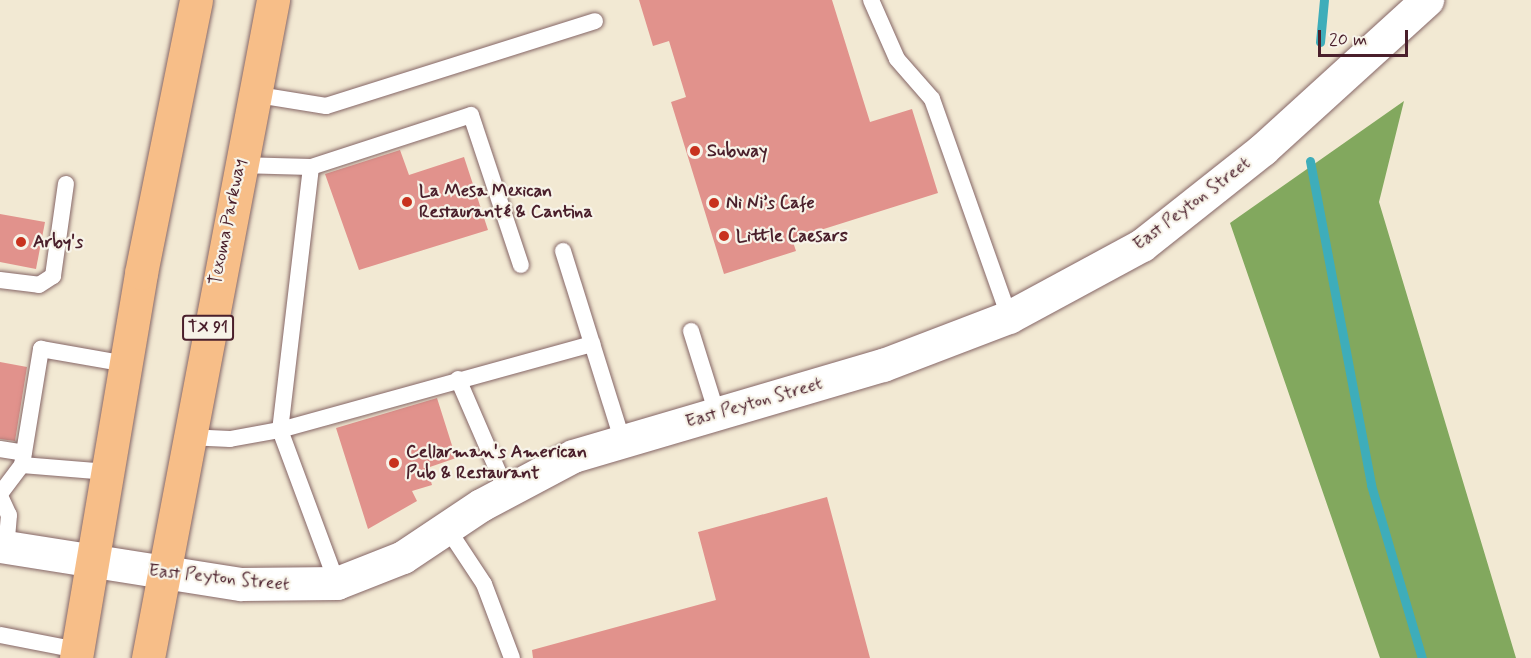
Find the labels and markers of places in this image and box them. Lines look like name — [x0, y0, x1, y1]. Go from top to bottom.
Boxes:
place label: Subway — [707, 140, 768, 162]
marker: Subway — [688, 144, 702, 158]
place label: La Mesa Mexican Restauranté & Cantina — [419, 181, 593, 224]
place label: Ni Ni’s Cafe — [726, 192, 817, 214]
marker: La Mesa Mexican Restauranté & Cantina — [400, 195, 414, 209]
marker: Ni Ni’s Cafe — [707, 196, 721, 210]
place label: Little Caesars — [736, 225, 853, 247]
marker: Little Caesars — [717, 229, 731, 243]
place label: Arby's — [33, 231, 83, 253]
marker: Arby's — [14, 235, 28, 249]
place label: Cellarman's American Pub & Restaurant — [406, 442, 582, 484]
marker: Cellarman's American Pub & Restaurant — [387, 456, 401, 470]

